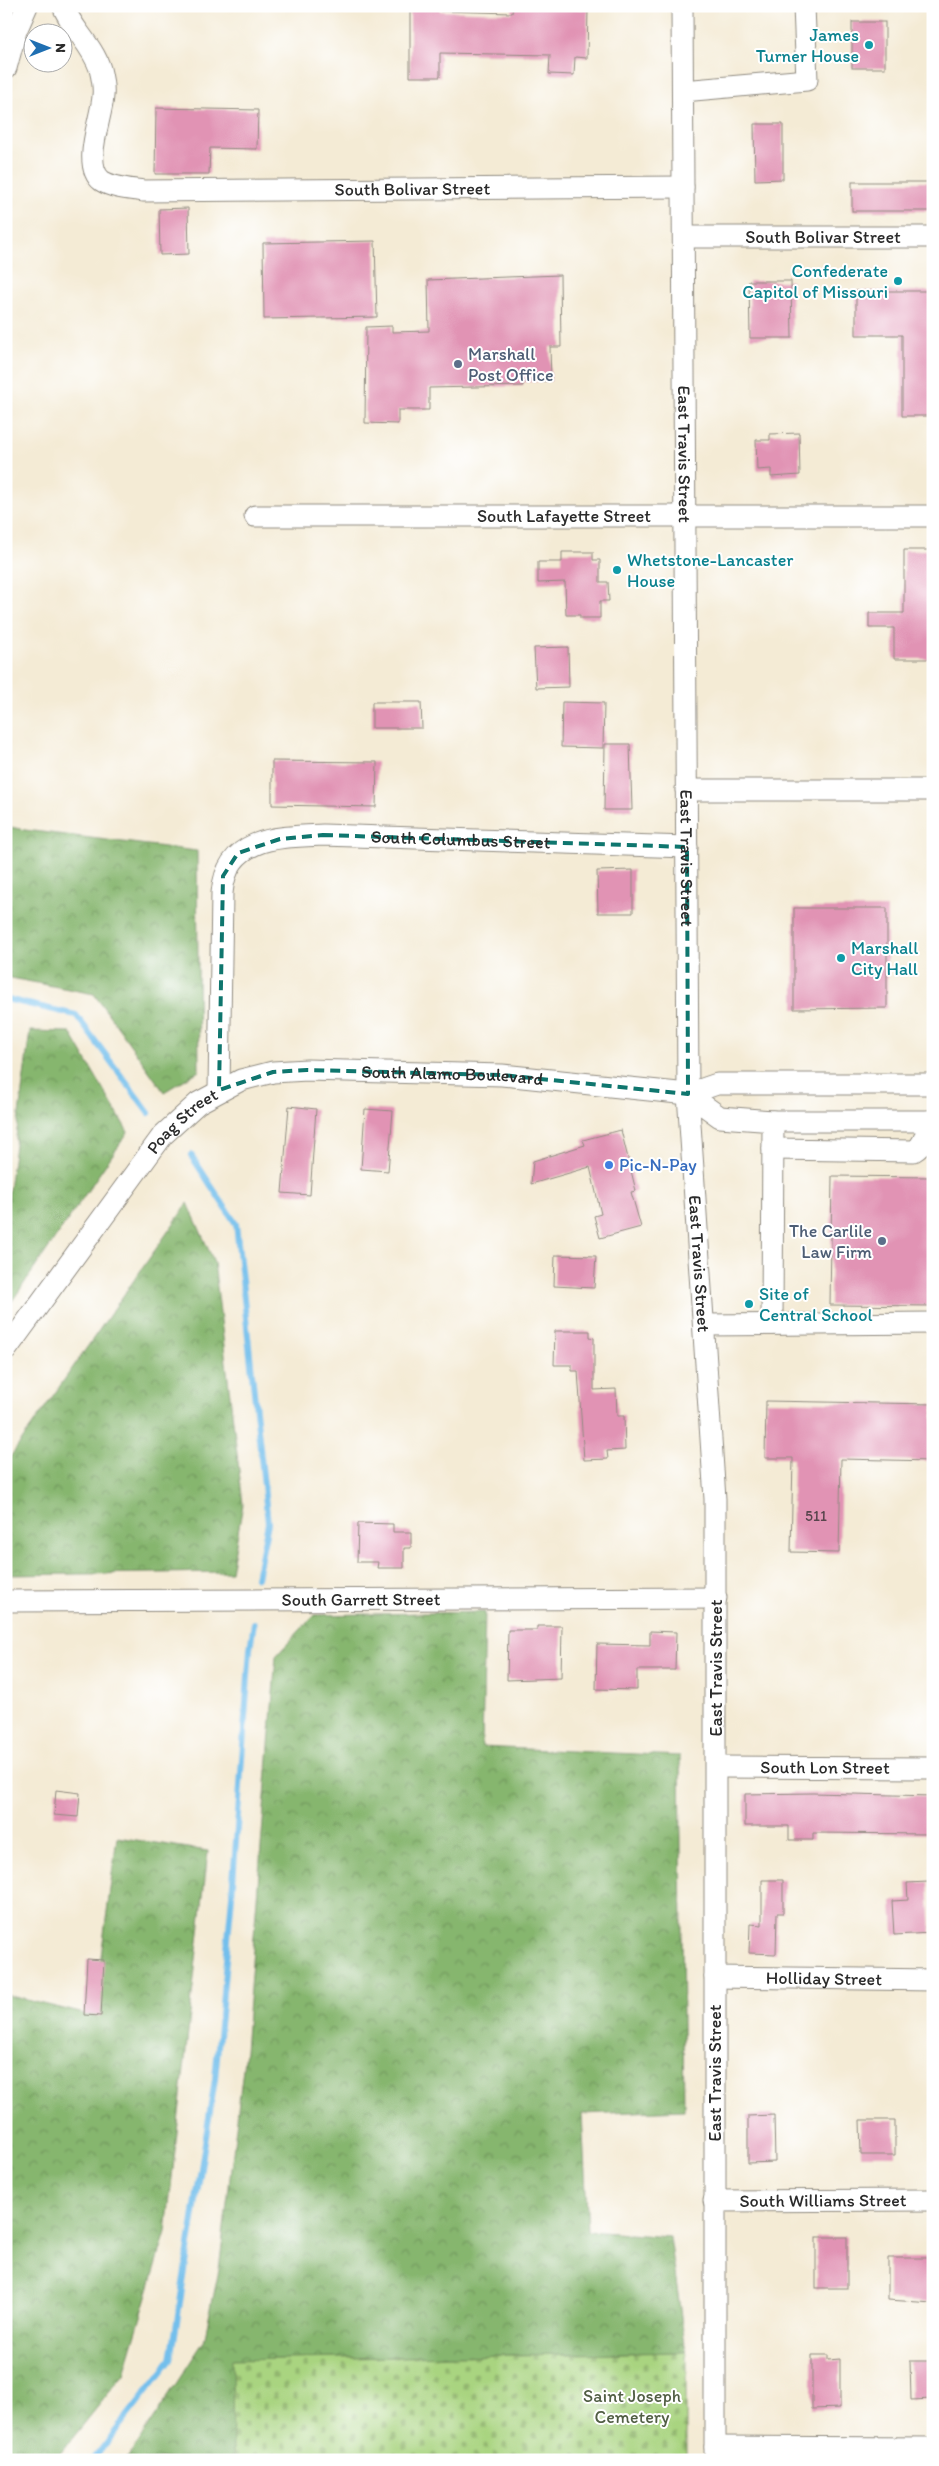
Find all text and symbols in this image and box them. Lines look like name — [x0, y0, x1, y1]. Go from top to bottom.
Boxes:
north arrow — [22, 22, 72, 72]
place label: James Turner House — [756, 24, 859, 67]
marker: James Turner House — [863, 39, 875, 51]
text: N — [52, 43, 69, 53]
street label: South Bolivar Street — [334, 177, 490, 201]
street label: South Bolivar Street — [745, 226, 901, 248]
place label: Confederate Capitol of Missouri — [742, 260, 888, 303]
marker: Confederate Capitol of Missouri — [892, 275, 904, 287]
place label: Marshall Post Office — [468, 343, 554, 386]
marker: Marshall Post Office — [452, 358, 464, 370]
street label: East Travis Street — [673, 385, 696, 523]
street label: South Lafayette Street — [477, 505, 651, 527]
place label: Whetstone-Lancaster House — [627, 549, 794, 592]
marker: Whetstone-Lancaster House — [611, 564, 623, 576]
street label: East Travis Street — [675, 789, 698, 927]
street label: South Columbus Street — [371, 826, 551, 853]
place label: Marshall City Hall — [851, 937, 918, 980]
marker: Marshall City Hall — [835, 952, 847, 964]
street label: South Alamo Boulevard — [361, 1060, 545, 1090]
street label: Poag Street — [142, 1083, 222, 1158]
place label: Pic-N-Pay — [619, 1154, 697, 1176]
marker: Pic-N-Pay — [603, 1159, 615, 1171]
street label: East Travis Street — [684, 1194, 715, 1333]
place label: The Carlile Law Firm — [789, 1220, 872, 1263]
marker: The Carlile Law Firm — [876, 1235, 888, 1247]
place label: Site of Central School — [759, 1283, 873, 1326]
marker: Site of Central School — [743, 1298, 755, 1310]
house number: 511 — [805, 1507, 827, 1525]
street label: South Garrett Street — [282, 1588, 441, 1611]
street label: East Travis Street — [705, 1599, 727, 1737]
street label: South Lon Street — [760, 1756, 890, 1779]
street label: Holliday Street — [766, 1967, 882, 1990]
street label: East Travis Street — [704, 2004, 726, 2142]
street label: South Williams Street — [739, 2189, 907, 2212]
park label: Saint Joseph Cemetery — [583, 2385, 681, 2428]

